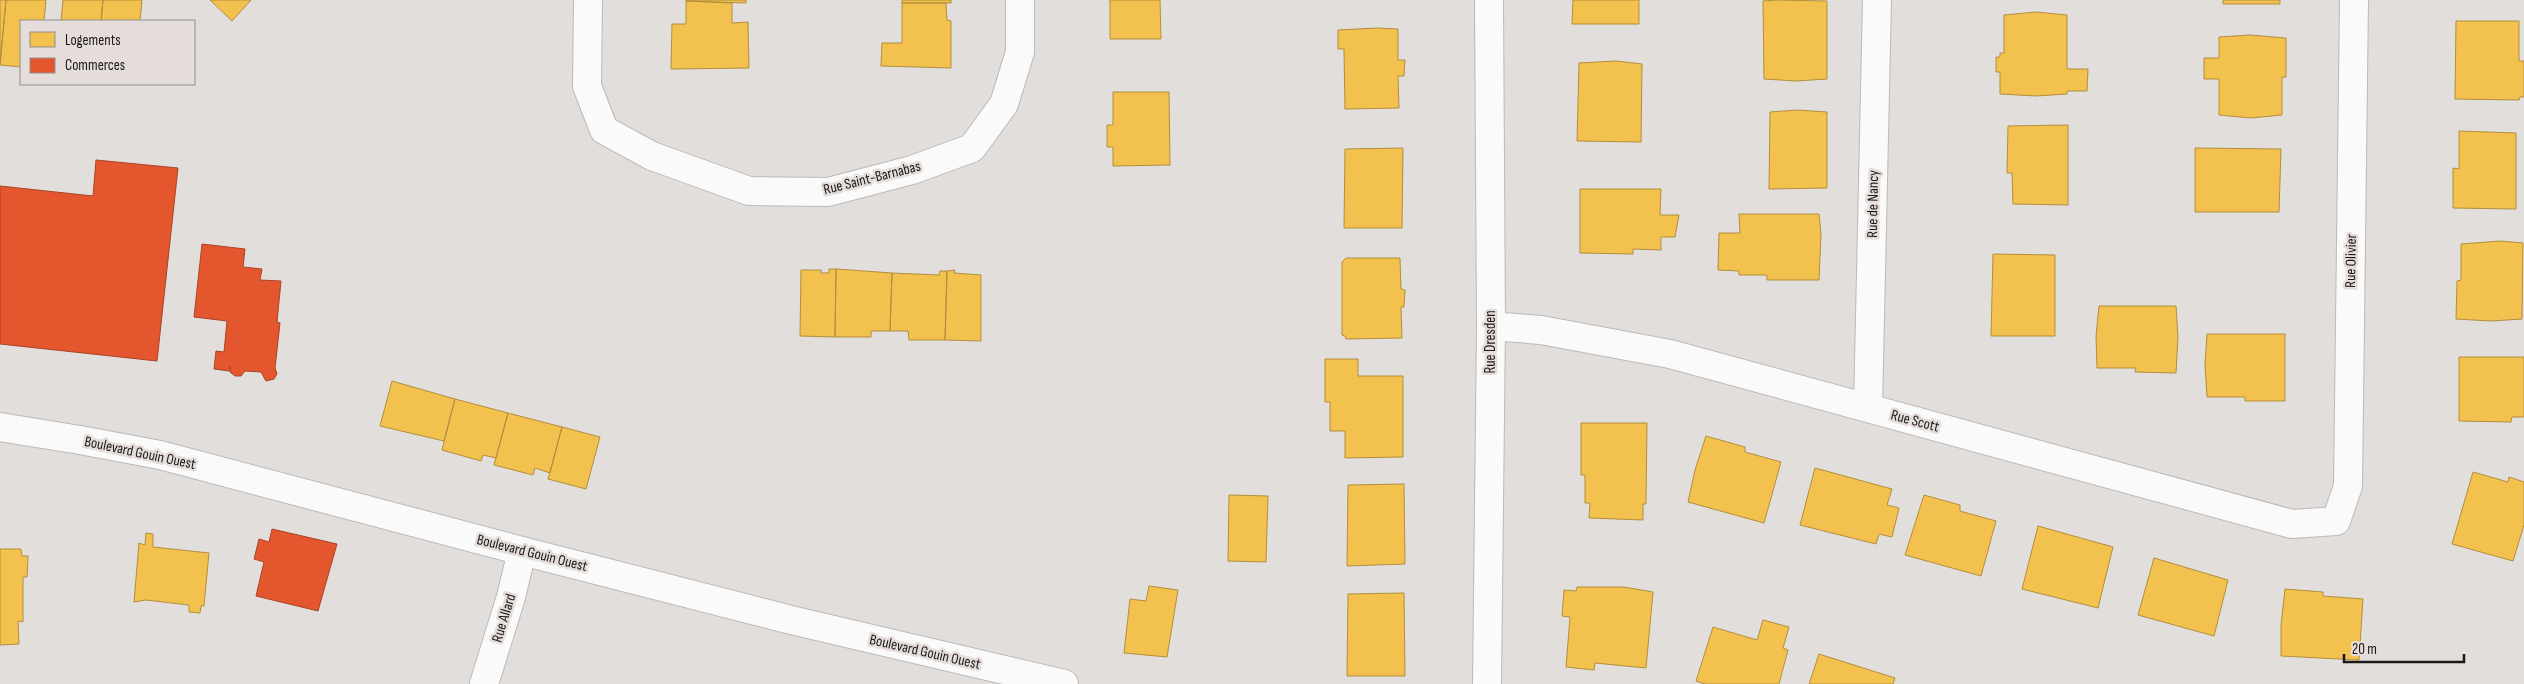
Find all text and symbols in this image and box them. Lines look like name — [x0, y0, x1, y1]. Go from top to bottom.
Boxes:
legend — [20, 20, 195, 85]
text: Logements — [65, 31, 121, 50]
text: Commerces — [65, 56, 125, 75]
street label: Rue Saint-Barnabas — [821, 157, 923, 199]
street label: Rue de Nancy — [1863, 170, 1883, 238]
street label: Rue Olivier — [2341, 233, 2361, 288]
street label: Rue Dresden — [1481, 310, 1500, 374]
street label: Rue Scott — [1889, 405, 1942, 437]
street label: Boulevard Gouin Ouest — [83, 432, 198, 474]
street label: Boulevard Gouin Ouest — [475, 530, 590, 576]
street label: Rue Allard — [488, 591, 520, 645]
street label: Boulevard Gouin Ouest — [868, 630, 983, 674]
scale bar — [2344, 632, 2464, 664]
text: 20 m — [2352, 640, 2377, 659]

